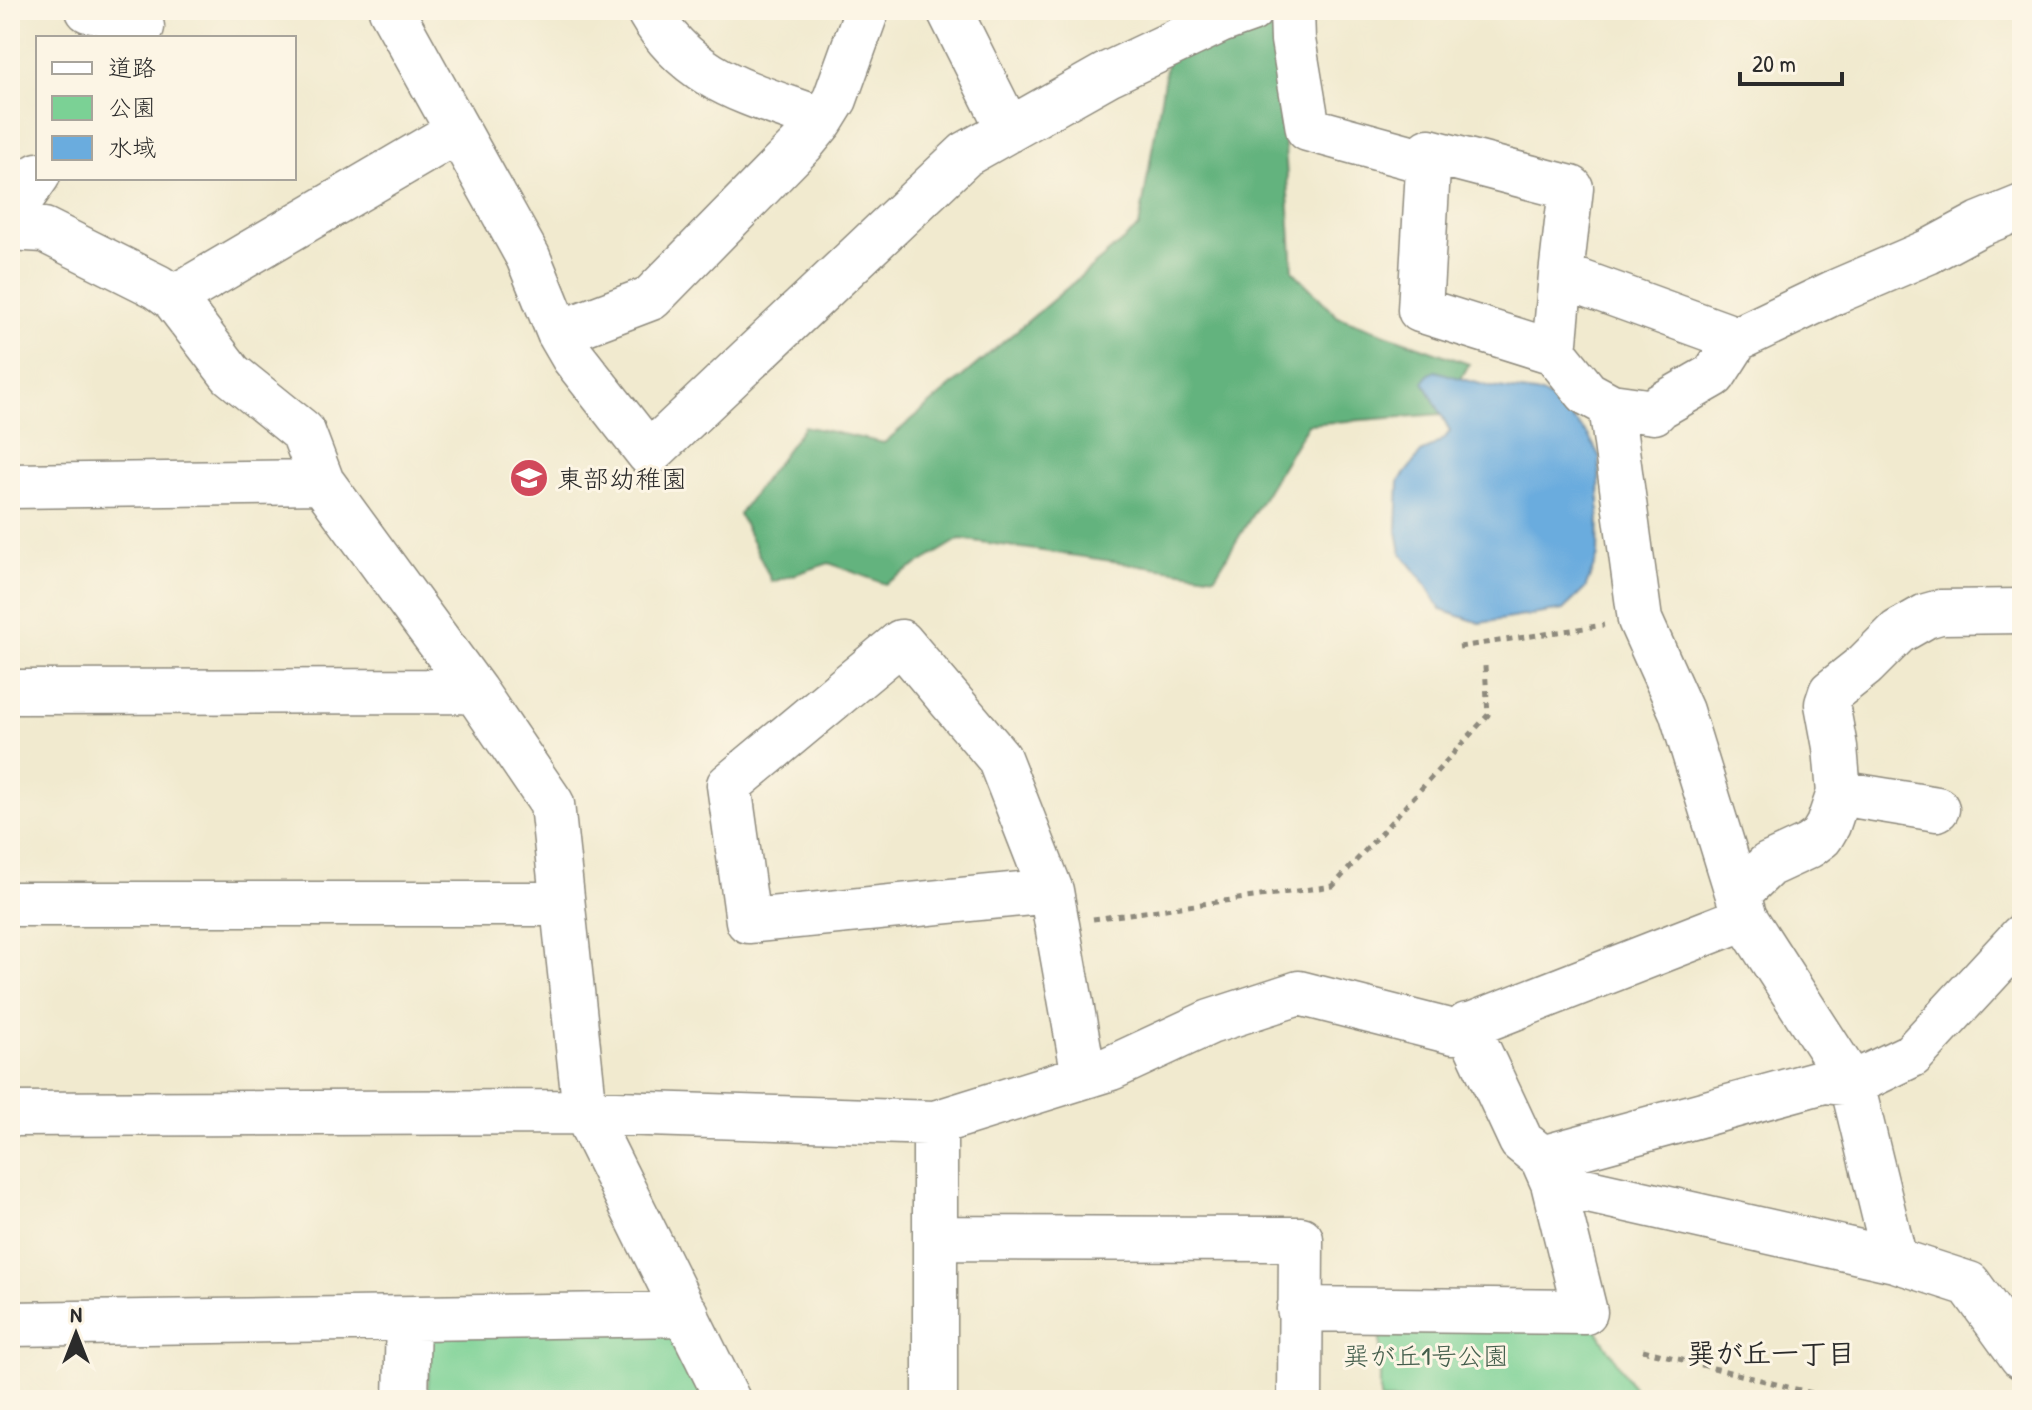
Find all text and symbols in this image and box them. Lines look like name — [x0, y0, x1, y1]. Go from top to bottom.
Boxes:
legend — [36, 36, 296, 180]
scale bar — [1740, 36, 1842, 86]
text: 20 m — [1752, 47, 1796, 79]
text: 道路 — [108, 51, 156, 83]
text: 公園 — [108, 91, 156, 123]
text: 水域 — [108, 131, 156, 163]
school or university icon: 東部幼稚園 — [508, 457, 550, 499]
place label: 東部幼稚園 — [557, 461, 687, 496]
north arrow — [36, 1294, 116, 1374]
text: N — [70, 1299, 82, 1329]
district label: 巽が丘一丁目 — [1687, 1334, 1855, 1372]
park label: 巽が丘1号公園 — [1343, 1338, 1509, 1373]

